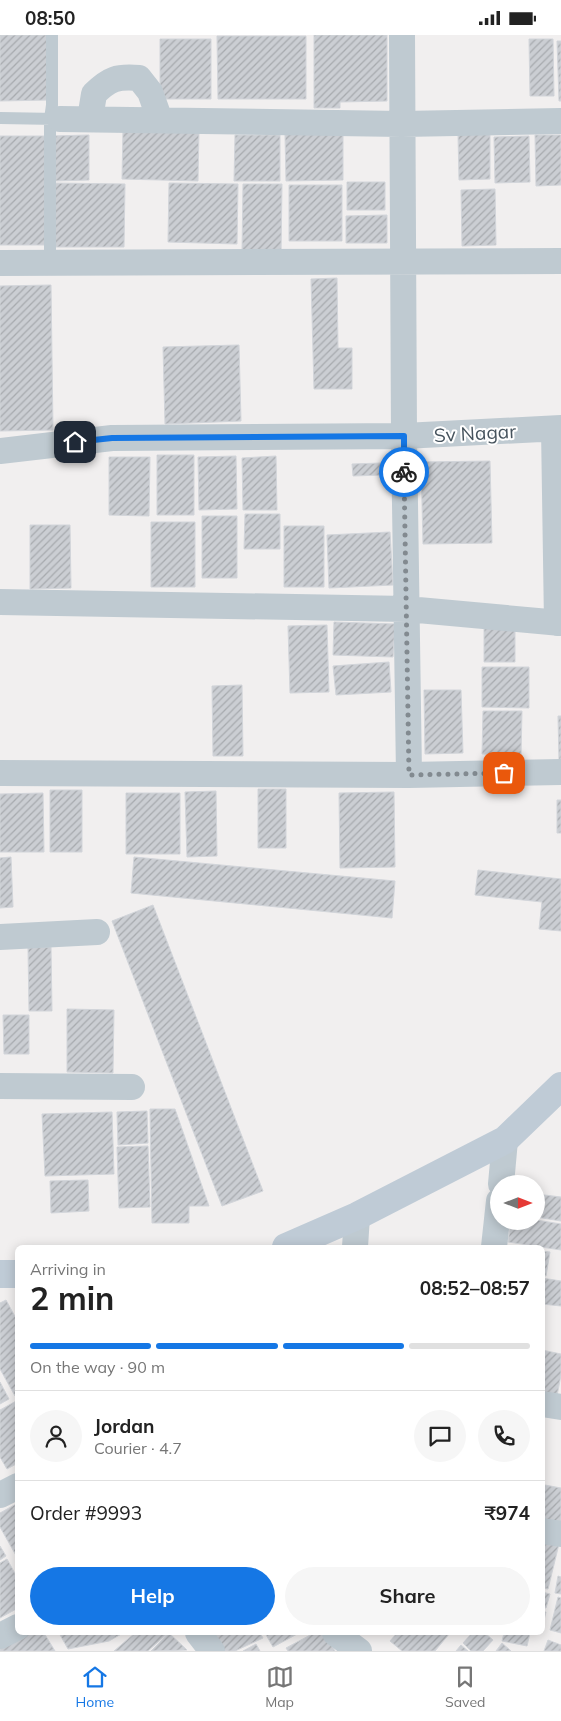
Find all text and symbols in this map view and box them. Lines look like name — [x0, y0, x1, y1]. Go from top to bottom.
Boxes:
text: 08:50 — [25, 6, 75, 30]
street label: Sv Nagar — [433, 419, 517, 447]
pin — [54, 421, 96, 463]
icon: home — [61, 428, 89, 456]
courier — [379, 447, 429, 497]
icon: bike — [390, 458, 418, 486]
pin — [483, 752, 525, 794]
icon: bag — [490, 759, 518, 787]
north arrow — [490, 1175, 545, 1230]
map controls — [490, 1175, 545, 1230]
text: Arriving in — [30, 1259, 106, 1279]
text: 08:52–08:57 — [420, 1276, 530, 1300]
text: 2 min — [30, 1278, 114, 1318]
text: On the way · 90 m — [30, 1357, 165, 1377]
button: person — [30, 1410, 82, 1462]
button: chat — [414, 1410, 466, 1462]
button: phone — [478, 1410, 530, 1462]
text: Jordan — [94, 1414, 154, 1438]
text: Courier · 4.7 — [94, 1438, 182, 1458]
text: Order #9993 — [30, 1501, 142, 1525]
text: ₹974 — [484, 1501, 530, 1525]
button: Help — [30, 1567, 275, 1625]
button: Share — [285, 1567, 530, 1625]
tab: Home — [76, 1663, 114, 1711]
tab: Map — [265, 1663, 294, 1711]
tab: Saved — [445, 1663, 485, 1711]

